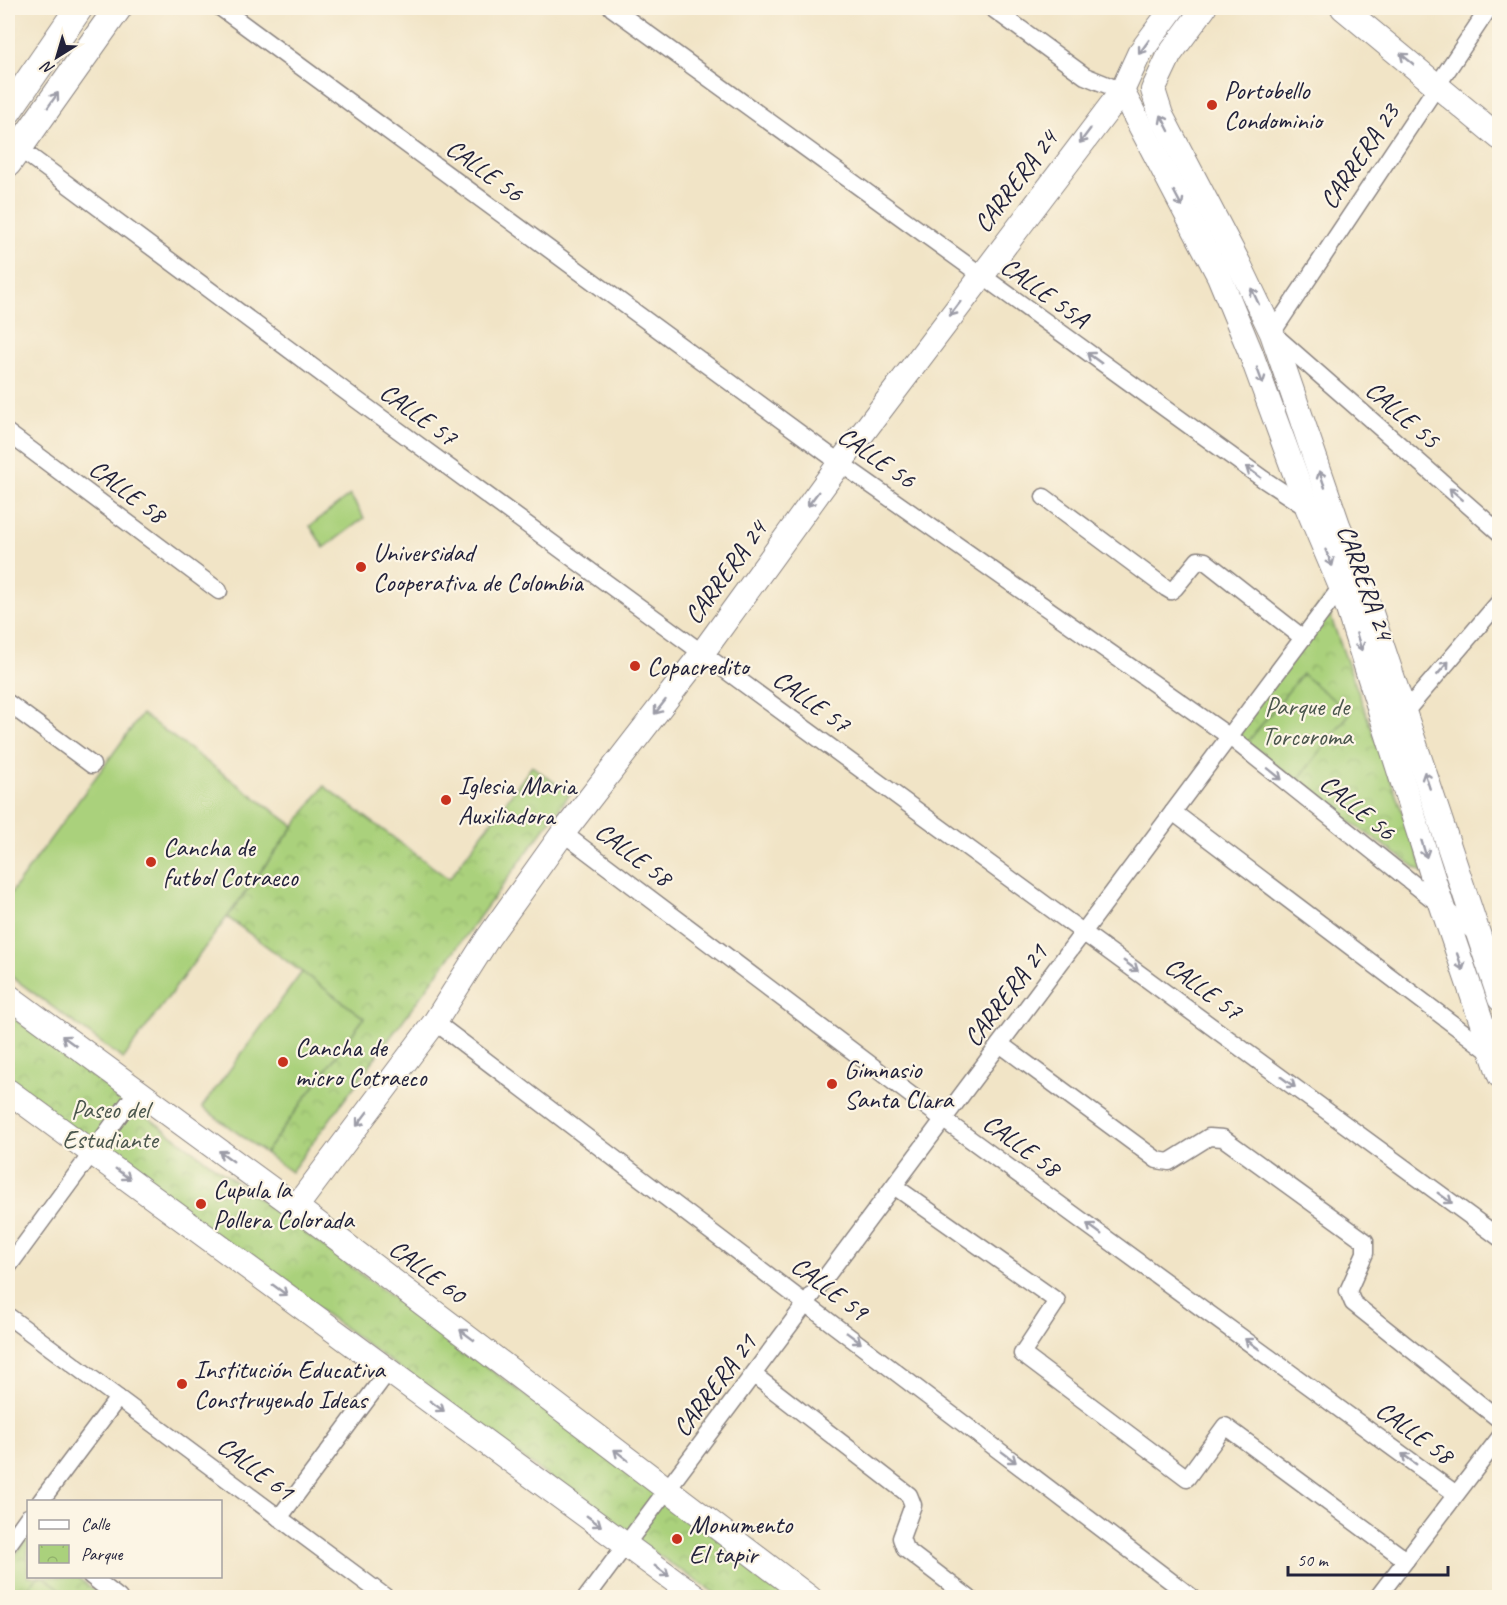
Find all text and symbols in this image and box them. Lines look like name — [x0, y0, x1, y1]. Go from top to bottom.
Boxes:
north arrow — [27, 27, 87, 87]
one-way arrow — [1138, 39, 1150, 55]
one-way arrow — [1399, 53, 1415, 66]
text: N — [36, 55, 59, 79]
place label: Portobello Condominio — [1224, 74, 1325, 137]
one-way arrow — [47, 93, 59, 109]
street label: CARRERA 23 — [1312, 95, 1408, 215]
marker: Portobello Condominio — [1205, 98, 1219, 112]
one-way arrow — [1159, 114, 1171, 132]
street label: CARRERA 24 — [966, 122, 1066, 239]
one-way arrow — [1079, 128, 1091, 144]
street label: CALLE 56 — [439, 131, 531, 210]
one-way arrow — [1172, 190, 1184, 207]
street label: CALLE 55A — [994, 249, 1097, 337]
one-way arrow — [1248, 288, 1260, 306]
one-way arrow — [949, 300, 961, 316]
one-way arrow — [1087, 352, 1103, 364]
one-way arrow — [1255, 366, 1266, 384]
street label: CALLE 55 — [1359, 373, 1448, 456]
street label: CALLE 57 — [373, 375, 465, 454]
street label: CALLE 56 — [831, 419, 923, 497]
street label: CALLE 58 — [83, 452, 175, 532]
one-way arrow — [1245, 466, 1261, 478]
one-way arrow — [1316, 470, 1327, 489]
one-way arrow — [1448, 487, 1463, 501]
one-way arrow — [807, 490, 820, 506]
street label: CARRERA 24 — [677, 512, 775, 630]
street label: CARRERA 24 — [1330, 520, 1402, 646]
place label: Universidad Cooperativa de Colombia — [373, 536, 584, 599]
one-way arrow — [1324, 548, 1335, 566]
marker: Universidad Cooperativa de Colombia — [354, 560, 368, 574]
one-way arrow — [1354, 633, 1365, 652]
place label: Copacredito — [647, 650, 751, 683]
marker: Copacredito — [628, 659, 642, 673]
one-way arrow — [1436, 661, 1450, 676]
street label: CALLE 57 — [766, 662, 858, 741]
park label: Parque de Torcoroma — [1262, 690, 1354, 753]
one-way arrow — [654, 698, 667, 714]
one-way arrow — [1267, 767, 1283, 780]
street label: CALLE 56 — [1313, 767, 1403, 849]
place label: Iglesia Maria Auxiliadora — [458, 769, 578, 832]
one-way arrow — [1421, 771, 1432, 790]
marker: Iglesia Maria Auxiliadora — [439, 793, 453, 807]
street label: CALLE 58 — [589, 815, 681, 895]
place label: Cancha de futbol Cotraeco — [163, 831, 299, 894]
one-way arrow — [1419, 839, 1430, 858]
marker: Cancha de futbol Cotraeco — [144, 855, 158, 869]
street label: CARRERA 21 — [956, 936, 1055, 1053]
street label: CALLE 57 — [1158, 949, 1250, 1028]
one-way arrow — [1456, 952, 1467, 971]
one-way arrow — [1123, 960, 1139, 973]
place label: Cancha de micro Cotraeco — [295, 1031, 428, 1094]
one-way arrow — [62, 1035, 78, 1047]
place label: Gimnasio Santa Clara — [844, 1053, 955, 1116]
marker: Cancha de micro Cotraeco — [276, 1055, 290, 1069]
one-way arrow — [1280, 1075, 1296, 1088]
marker: Gimnasio Santa Clara — [825, 1077, 839, 1091]
park label: Paseo del Estudiante — [62, 1093, 160, 1156]
street label: CALLE 58 — [976, 1106, 1069, 1186]
one-way arrow — [356, 1110, 368, 1126]
one-way arrow — [219, 1150, 235, 1162]
one-way arrow — [114, 1168, 130, 1181]
place label: Cupula la Pollera Colorada — [213, 1173, 355, 1236]
one-way arrow — [1437, 1191, 1453, 1204]
marker: Cupula la Pollera Colorada — [194, 1197, 208, 1211]
one-way arrow — [1087, 1223, 1103, 1236]
street label: CALLE 60 — [383, 1232, 475, 1312]
street label: CALLE 59 — [785, 1249, 877, 1329]
one-way arrow — [271, 1284, 287, 1296]
street label: CARRERA 21 — [665, 1326, 764, 1443]
one-way arrow — [459, 1329, 475, 1342]
one-way arrow — [846, 1332, 862, 1345]
one-way arrow — [1244, 1338, 1260, 1350]
place label: Institución Educativa Construyendo Ideas — [194, 1353, 386, 1416]
marker: Institución Educativa Construyendo Ideas — [175, 1377, 189, 1391]
street label: CALLE 58 — [1369, 1393, 1462, 1473]
one-way arrow — [428, 1399, 444, 1412]
street label: CALLE 61 — [211, 1429, 302, 1509]
one-way arrow — [613, 1448, 629, 1461]
one-way arrow — [1000, 1450, 1016, 1463]
one-way arrow — [1402, 1453, 1418, 1465]
legend — [27, 1500, 222, 1578]
place label: Monumento El tapir — [689, 1508, 794, 1571]
text: Calle — [81, 1513, 110, 1535]
one-way arrow — [586, 1514, 602, 1527]
marker: Monumento El tapir — [670, 1532, 684, 1546]
scale bar — [1288, 1539, 1448, 1577]
text: Parque — [81, 1543, 123, 1565]
text: 50 m — [1297, 1549, 1330, 1571]
one-way arrow — [654, 1565, 670, 1577]

